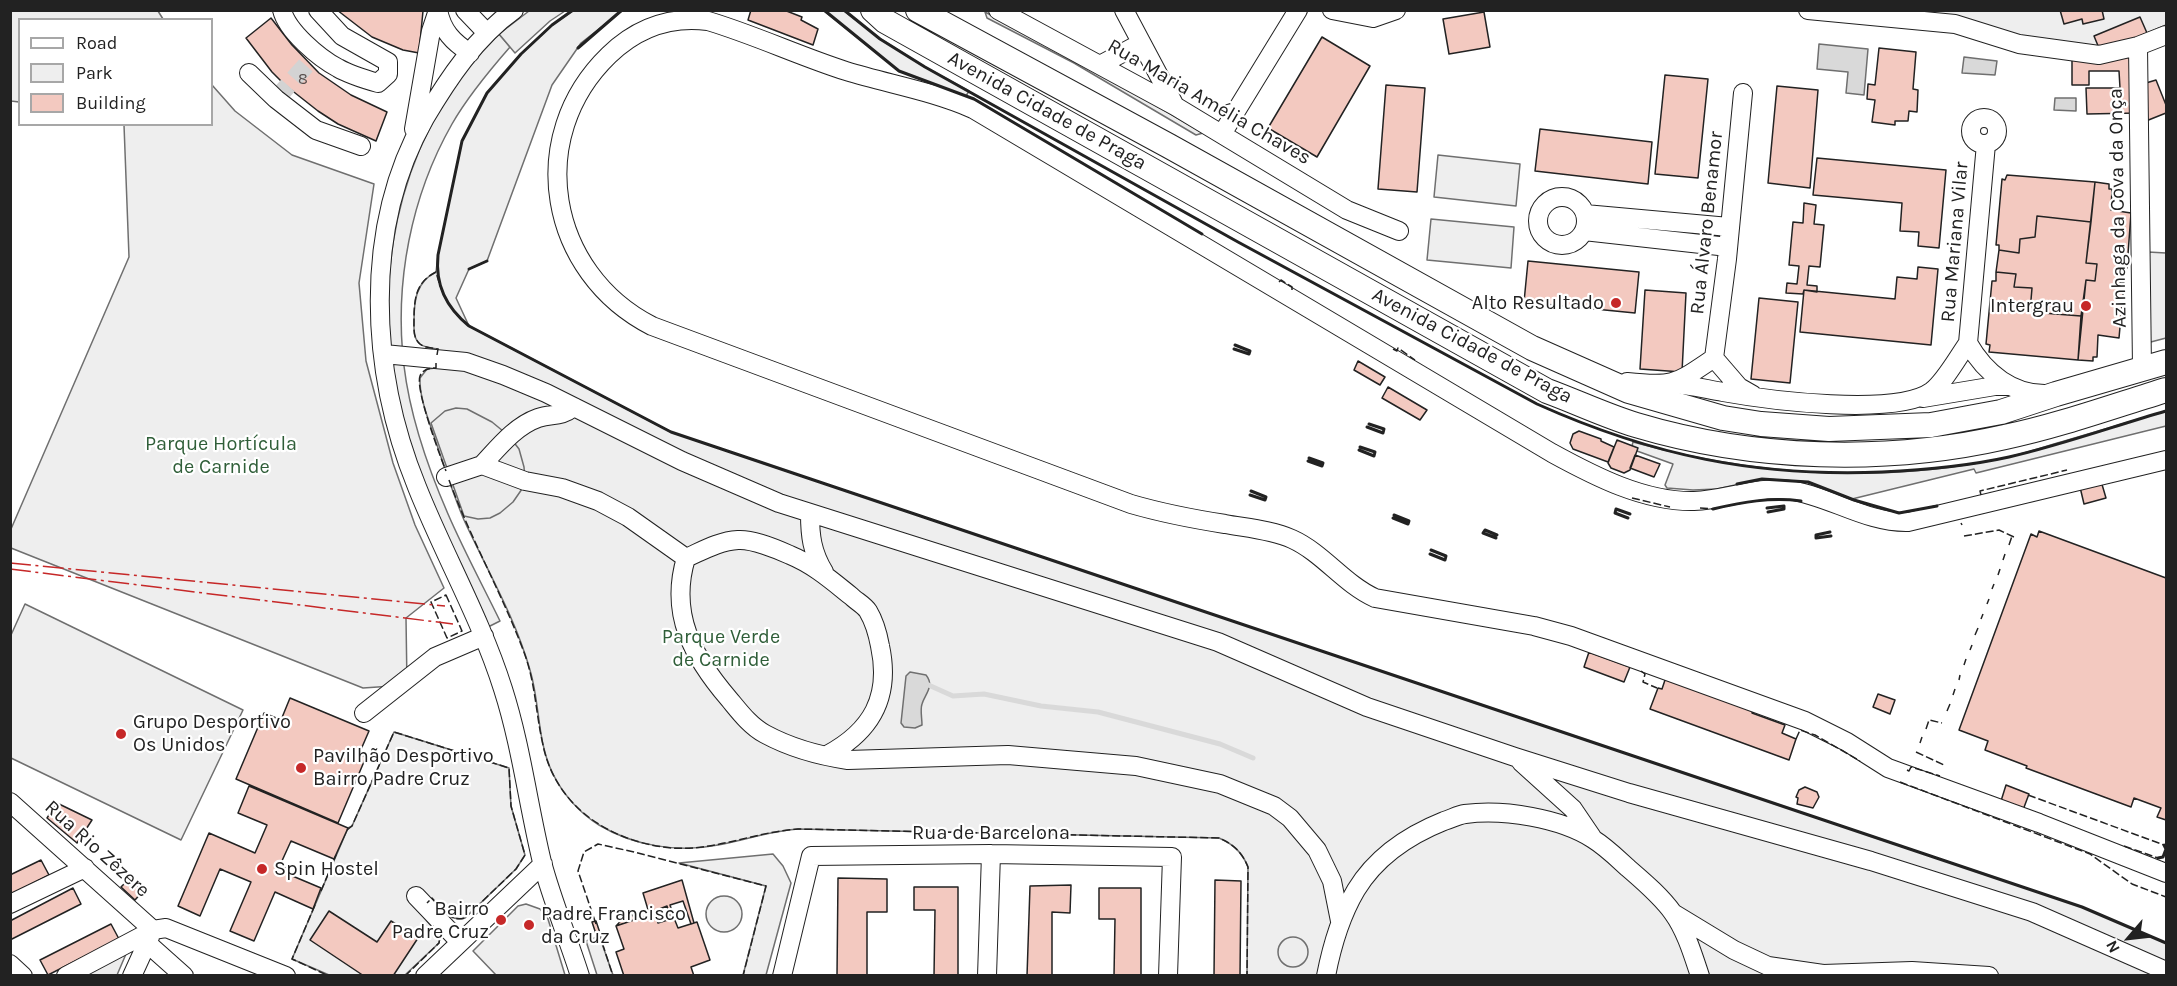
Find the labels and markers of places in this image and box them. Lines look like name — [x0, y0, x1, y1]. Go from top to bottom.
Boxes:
place label: Alto Resultado — [1472, 291, 1604, 315]
place label: Intergrau — [1990, 294, 2074, 318]
marker: Alto Resultado — [1609, 296, 1623, 310]
marker: Intergrau — [2079, 299, 2093, 313]
place label: Grupo Desportivo Os Unidos — [133, 710, 291, 757]
marker: Grupo Desportivo Os Unidos — [114, 727, 128, 741]
place label: Pavilhão Desportivo Bairro Padre Cruz — [313, 744, 494, 791]
marker: Pavilhão Desportivo Bairro Padre Cruz — [294, 761, 308, 775]
place label: Spin Hostel — [274, 857, 379, 881]
marker: Spin Hostel — [255, 862, 269, 876]
place label: Bairro Padre Cruz — [392, 897, 489, 944]
place label: Padre Francisco da Cruz — [541, 902, 686, 949]
marker: Bairro Padre Cruz — [494, 913, 508, 927]
marker: Padre Francisco da Cruz — [522, 918, 536, 932]

